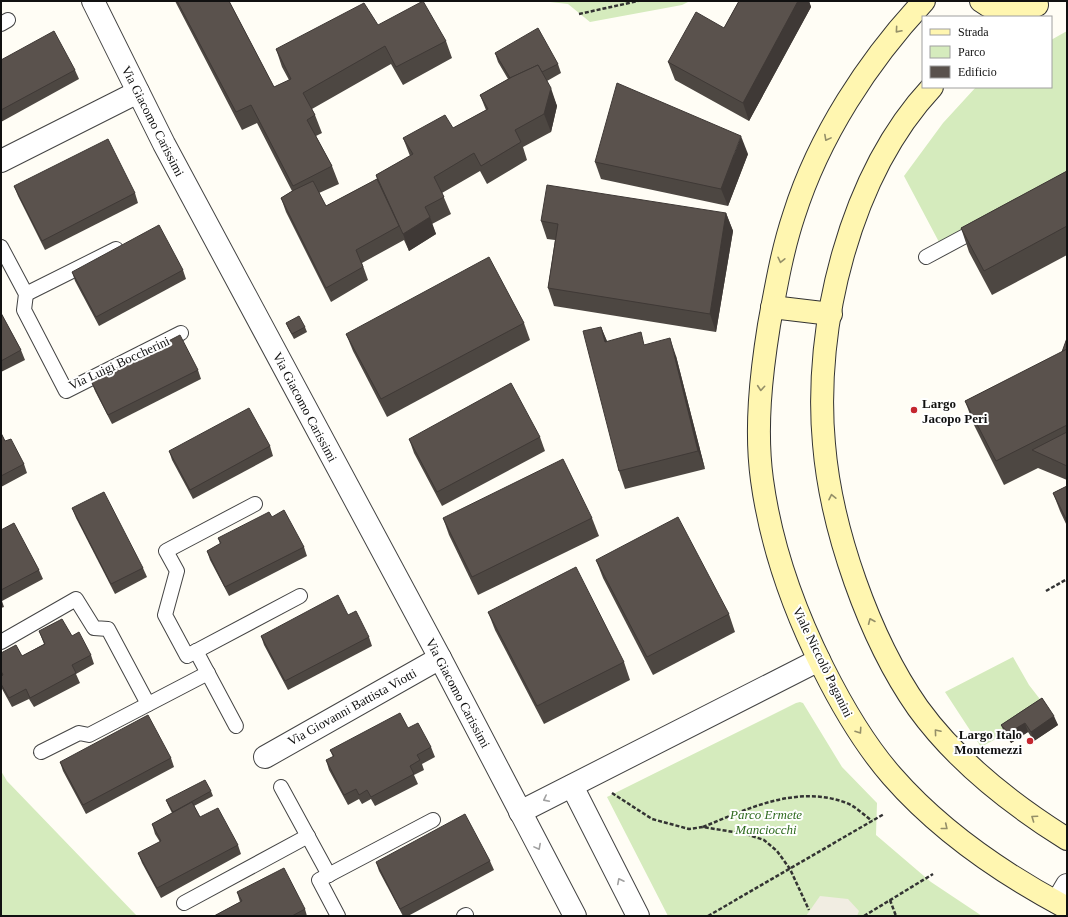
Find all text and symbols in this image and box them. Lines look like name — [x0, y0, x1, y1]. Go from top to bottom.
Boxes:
legend — [922, 16, 1052, 88]
one-way arrow — [896, 25, 903, 33]
text: Strada — [958, 25, 989, 39]
text: Parco — [958, 45, 985, 59]
street label: Via Giacomo Carissimi — [119, 63, 188, 179]
text: Edificio — [958, 65, 997, 79]
one-way arrow — [824, 134, 832, 141]
one-way arrow — [778, 256, 786, 263]
street label: Via Luigi Boccherini — [66, 333, 172, 393]
street label: Via Giacomo Carissimi — [270, 350, 340, 465]
one-way arrow — [757, 385, 766, 391]
place label: Largo Jacopo Peri — [922, 396, 988, 426]
marker: Largo Jacopo Peri — [909, 405, 919, 415]
one-way arrow — [828, 494, 837, 500]
street label: Viale Niccolò Paganini — [790, 605, 856, 720]
one-way arrow — [868, 617, 876, 625]
street label: Via Giacomo Carissimi — [423, 636, 493, 751]
street label: Via Giovanni Battista Viotti — [285, 665, 419, 749]
one-way arrow — [854, 727, 862, 734]
place label: Largo Italo Montemezzi — [954, 727, 1022, 757]
one-way arrow — [935, 729, 942, 737]
marker: Largo Italo Montemezzi — [1025, 736, 1035, 746]
one-way arrow — [543, 794, 550, 802]
park label: Parco Ermete Manciocchi — [729, 807, 802, 837]
one-way arrow — [1032, 816, 1039, 823]
one-way arrow — [941, 823, 948, 830]
one-way arrow — [533, 843, 541, 850]
one-way arrow — [617, 878, 625, 885]

